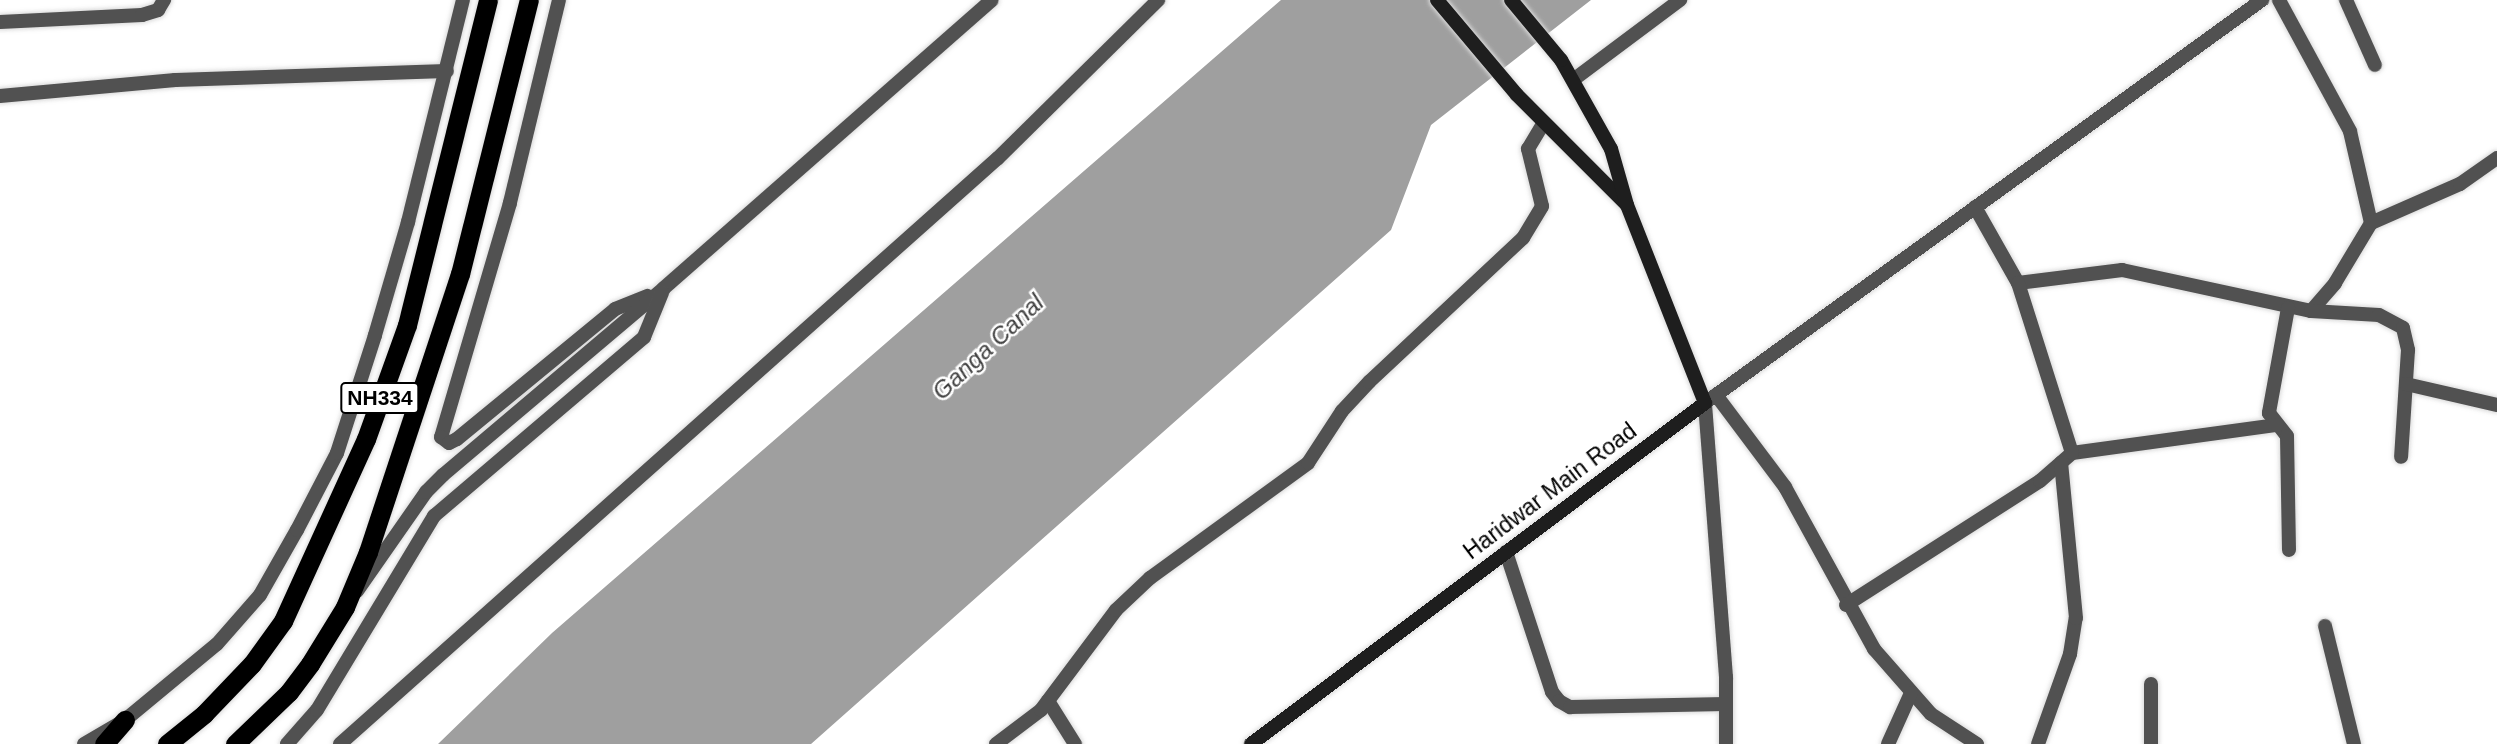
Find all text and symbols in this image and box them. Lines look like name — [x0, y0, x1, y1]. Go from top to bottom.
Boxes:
water label: Ganga Canal — [926, 288, 1050, 406]
road number: NH334 — [340, 380, 420, 416]
street label: Haridwar Main Road — [1458, 417, 1642, 565]

